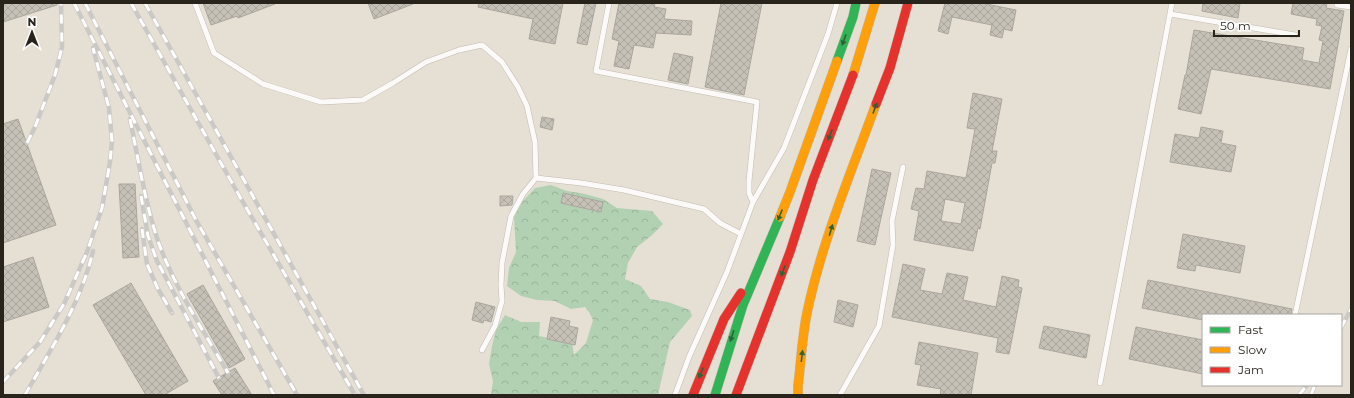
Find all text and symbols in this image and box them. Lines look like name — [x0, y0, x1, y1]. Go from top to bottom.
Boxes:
north arrow — [12, 12, 52, 52]
scale bar — [1214, 12, 1299, 38]
text: N — [28, 15, 36, 29]
text: 50 m — [1220, 18, 1251, 33]
one-way arrow — [841, 35, 847, 47]
one-way arrow — [873, 101, 879, 113]
one-way arrow — [826, 129, 832, 141]
one-way arrow — [777, 209, 783, 221]
one-way arrow — [828, 223, 834, 235]
one-way arrow — [780, 265, 786, 277]
legend — [1202, 314, 1342, 386]
text: Fast — [1238, 322, 1263, 337]
one-way arrow — [729, 330, 735, 342]
text: Slow — [1238, 342, 1267, 357]
one-way arrow — [799, 350, 805, 362]
text: Jam — [1237, 362, 1264, 377]
one-way arrow — [698, 368, 704, 380]

